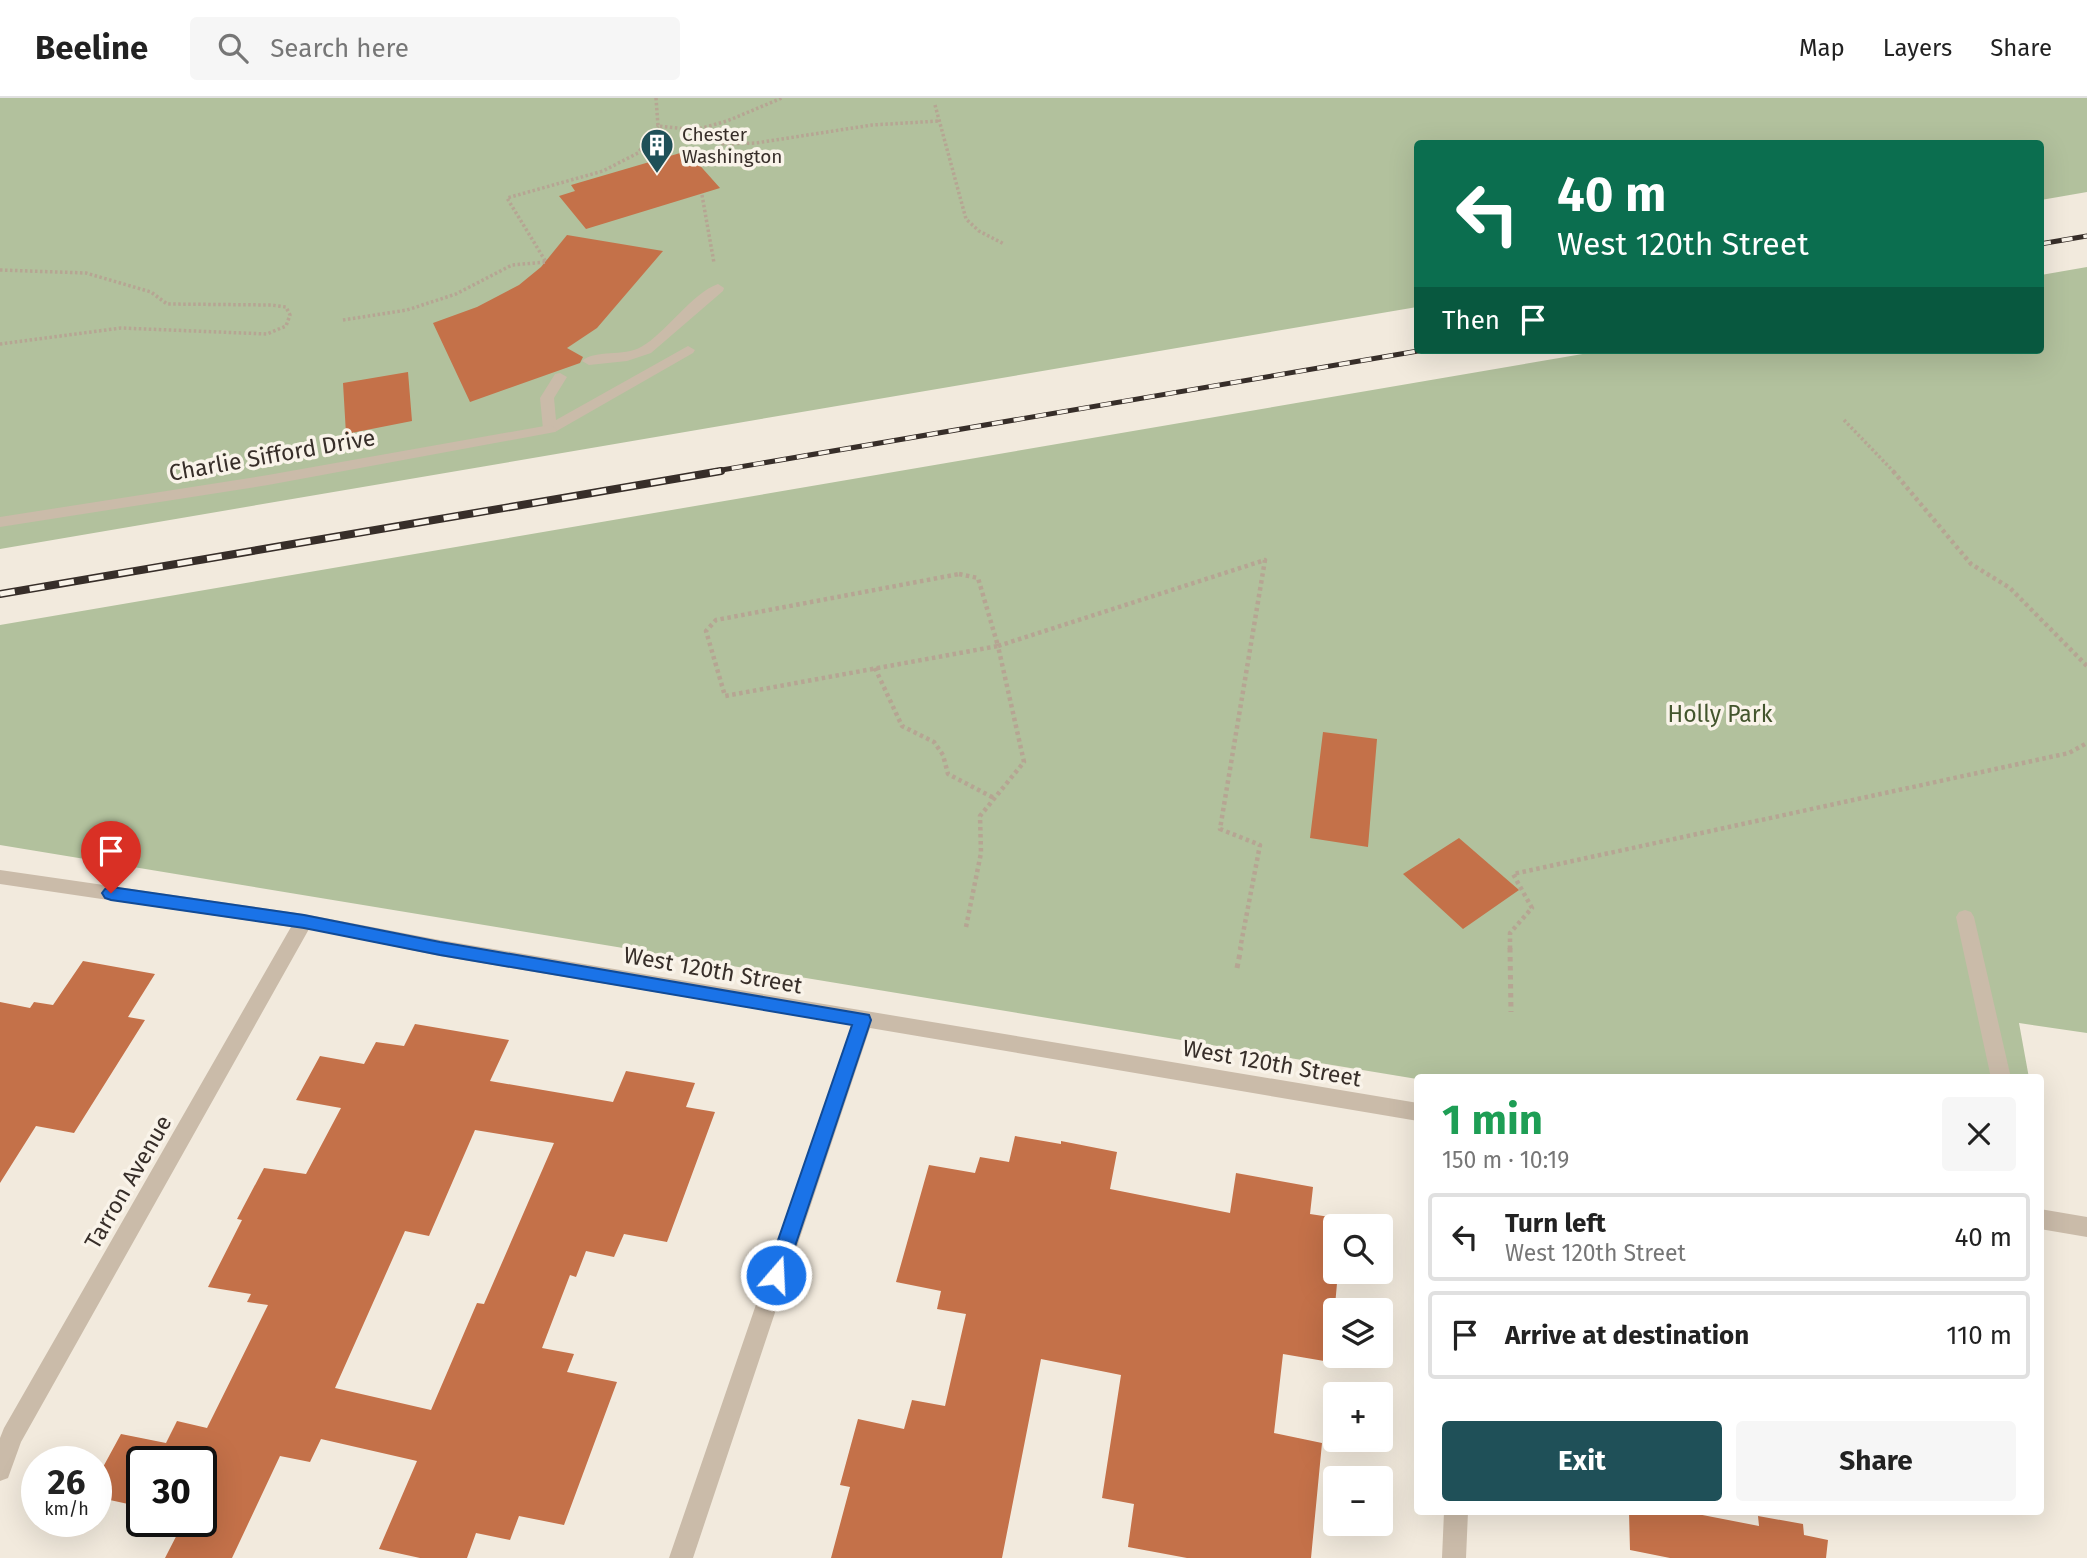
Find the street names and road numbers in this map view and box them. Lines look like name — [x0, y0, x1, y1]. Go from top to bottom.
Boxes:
street label: Charlie Sifford Drive — [167, 423, 377, 487]
street label: West 120th Street — [621, 941, 805, 1000]
street label: West 120th Street — [1180, 1034, 1364, 1093]
street label: Tarron Avenue — [78, 1110, 178, 1254]

